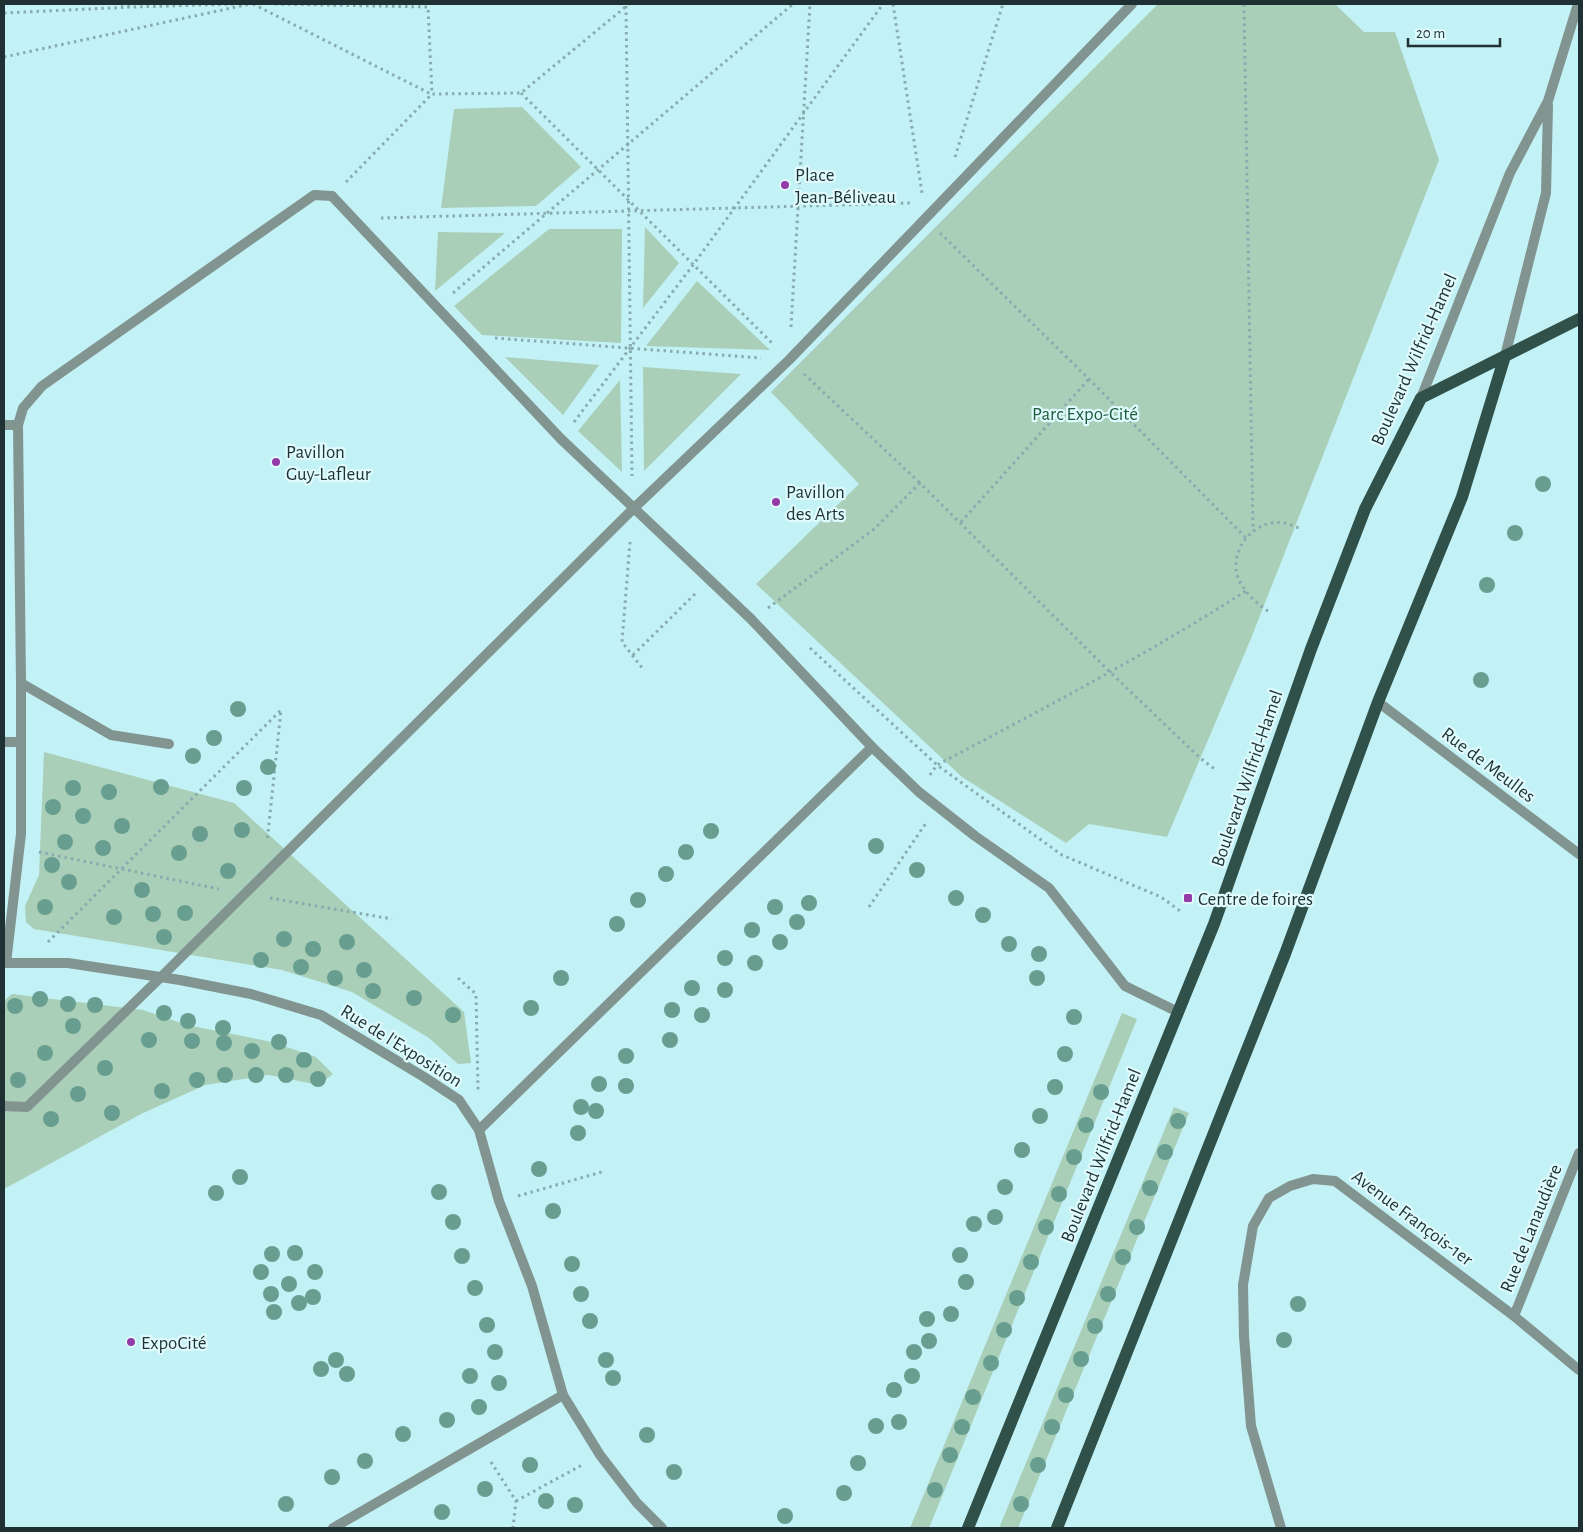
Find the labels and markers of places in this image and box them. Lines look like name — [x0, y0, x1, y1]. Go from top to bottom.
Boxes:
place label: Place Jean-Béliveau — [795, 166, 896, 207]
marker: Place Jean-Béliveau — [779, 179, 791, 191]
place label: Pavillon Guy-Lafleur — [286, 443, 371, 484]
marker: Pavillon Guy-Lafleur — [270, 456, 282, 468]
place label: Pavillon des Arts — [786, 483, 845, 524]
marker: Pavillon des Arts — [770, 496, 782, 508]
place label: Centre de foires — [1198, 890, 1313, 909]
marker: Centre de foires — [1182, 892, 1194, 904]
place label: ExpoCité — [141, 1334, 206, 1353]
marker: ExpoCité — [125, 1336, 137, 1348]

